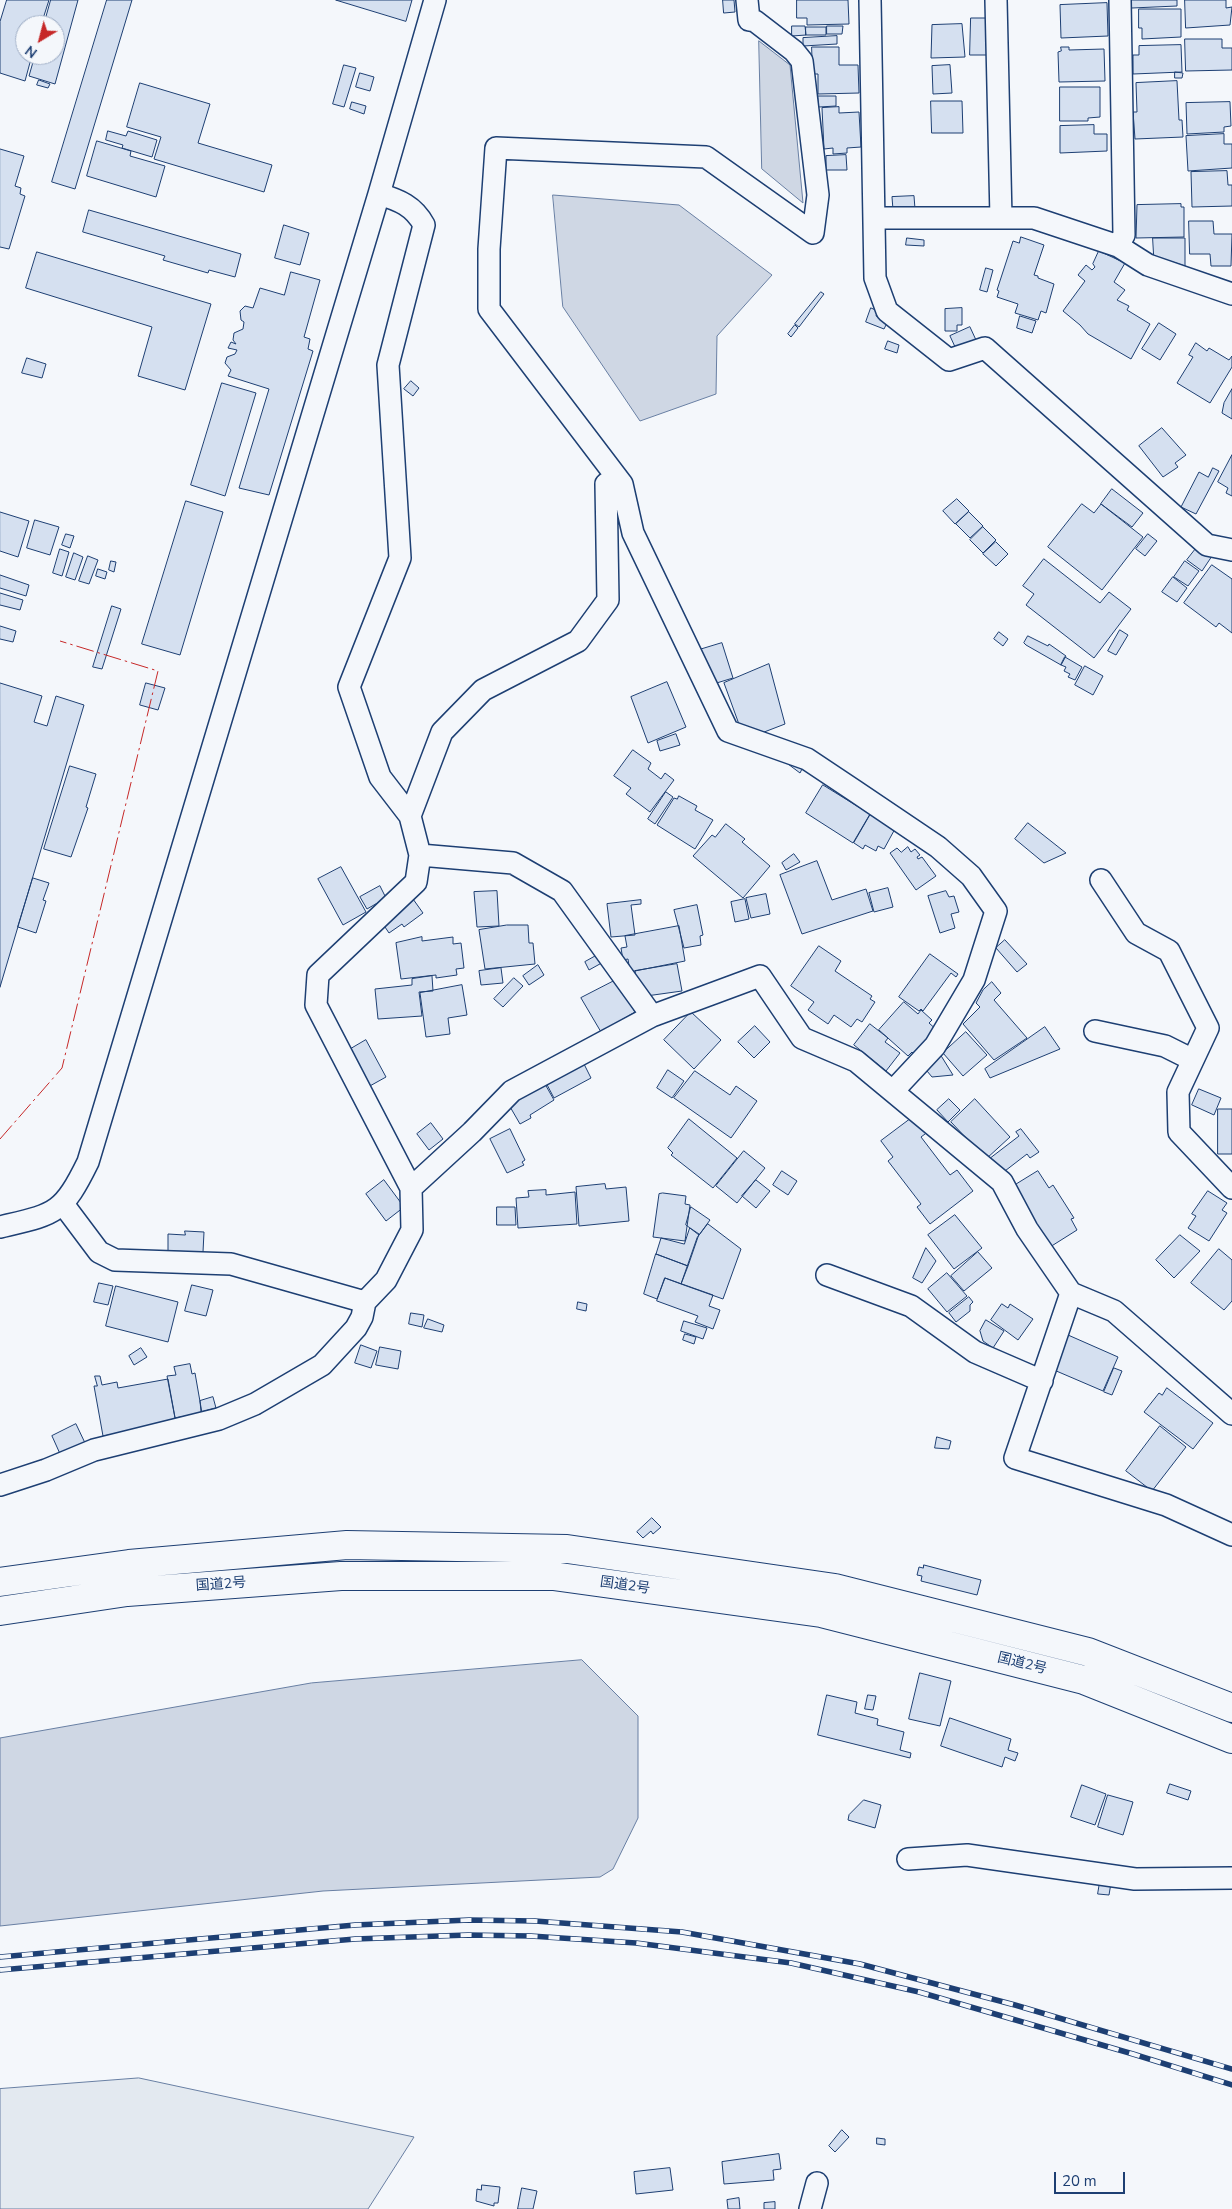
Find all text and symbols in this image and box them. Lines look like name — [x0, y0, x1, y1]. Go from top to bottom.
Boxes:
north arrow — [15, 15, 65, 65]
text: N — [21, 41, 41, 62]
street label: 国道2号 — [599, 1574, 651, 1598]
street label: 国道2号 — [195, 1575, 247, 1595]
street label: 国道2号 — [996, 1650, 1048, 1678]
scale bar — [1057, 2162, 1128, 2194]
text: 20 m — [1062, 2171, 1097, 2191]

